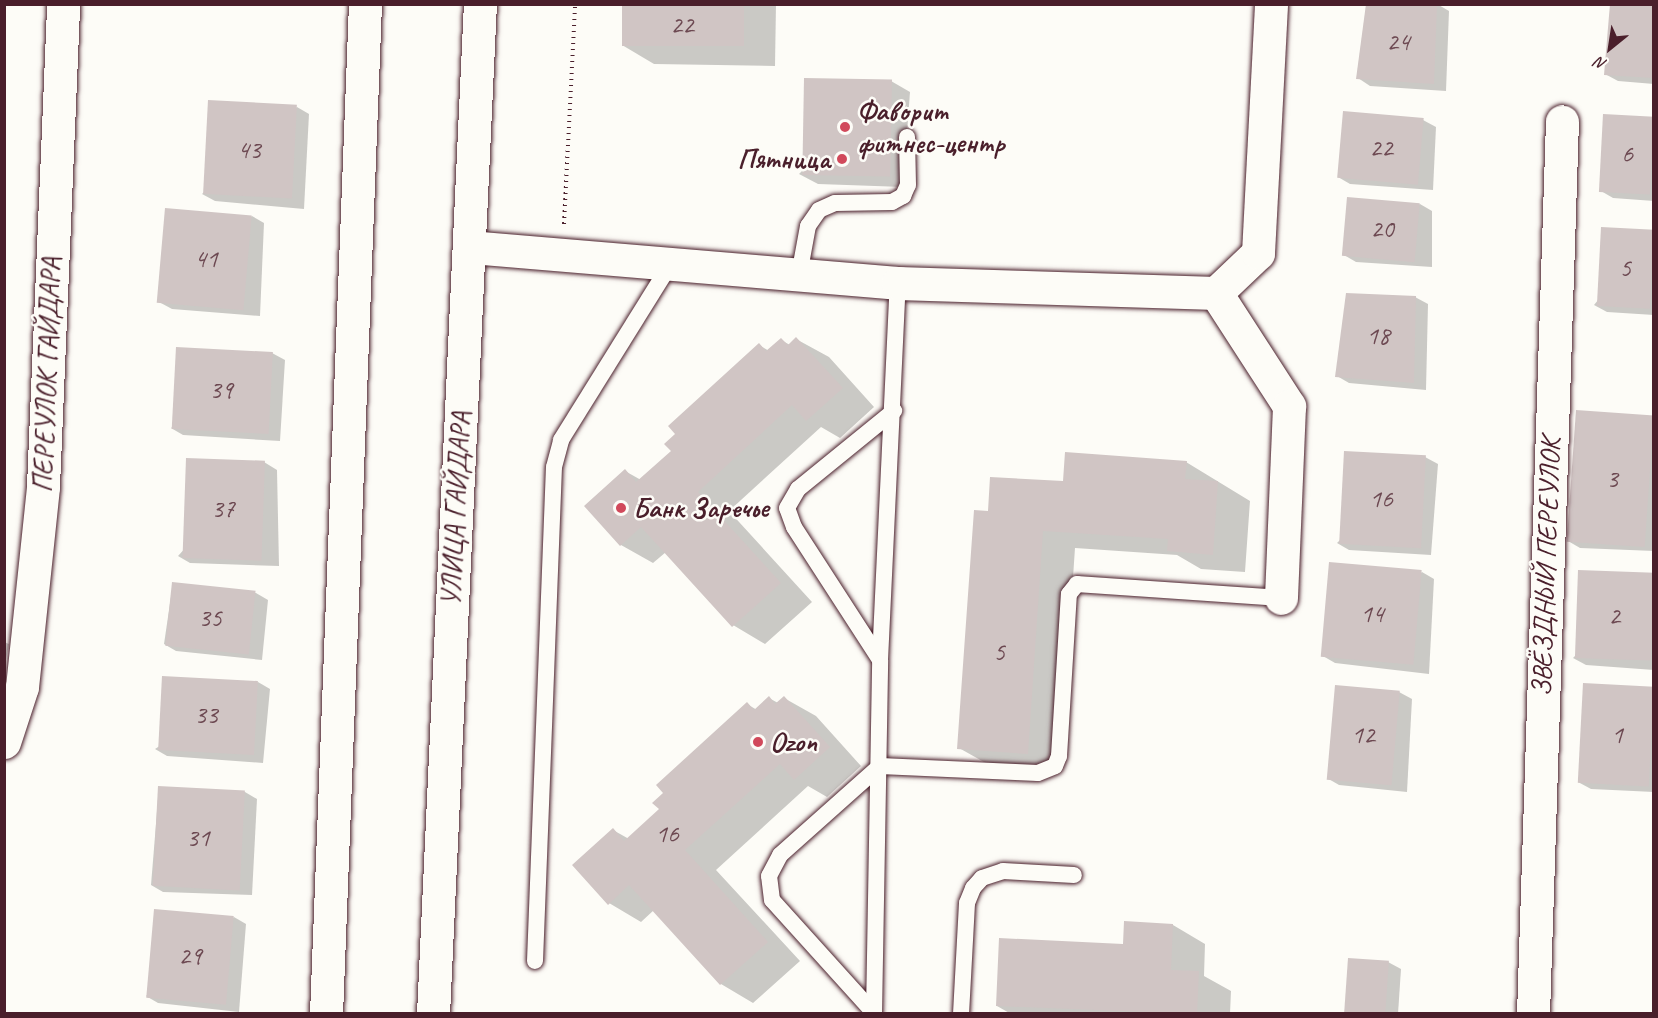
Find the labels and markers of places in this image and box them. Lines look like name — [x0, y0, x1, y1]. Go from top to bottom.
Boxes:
place label: Фаворит фитнес-центр — [857, 94, 1004, 160]
marker: Фаворит фитнес-центр — [838, 120, 852, 134]
place label: Пятница — [737, 142, 830, 176]
marker: Пятница — [835, 152, 849, 166]
place label: Банк Заречье — [633, 491, 771, 525]
marker: Банк Заречье — [614, 501, 628, 515]
place label: Ozon — [770, 725, 817, 759]
marker: Ozon — [751, 735, 765, 749]

